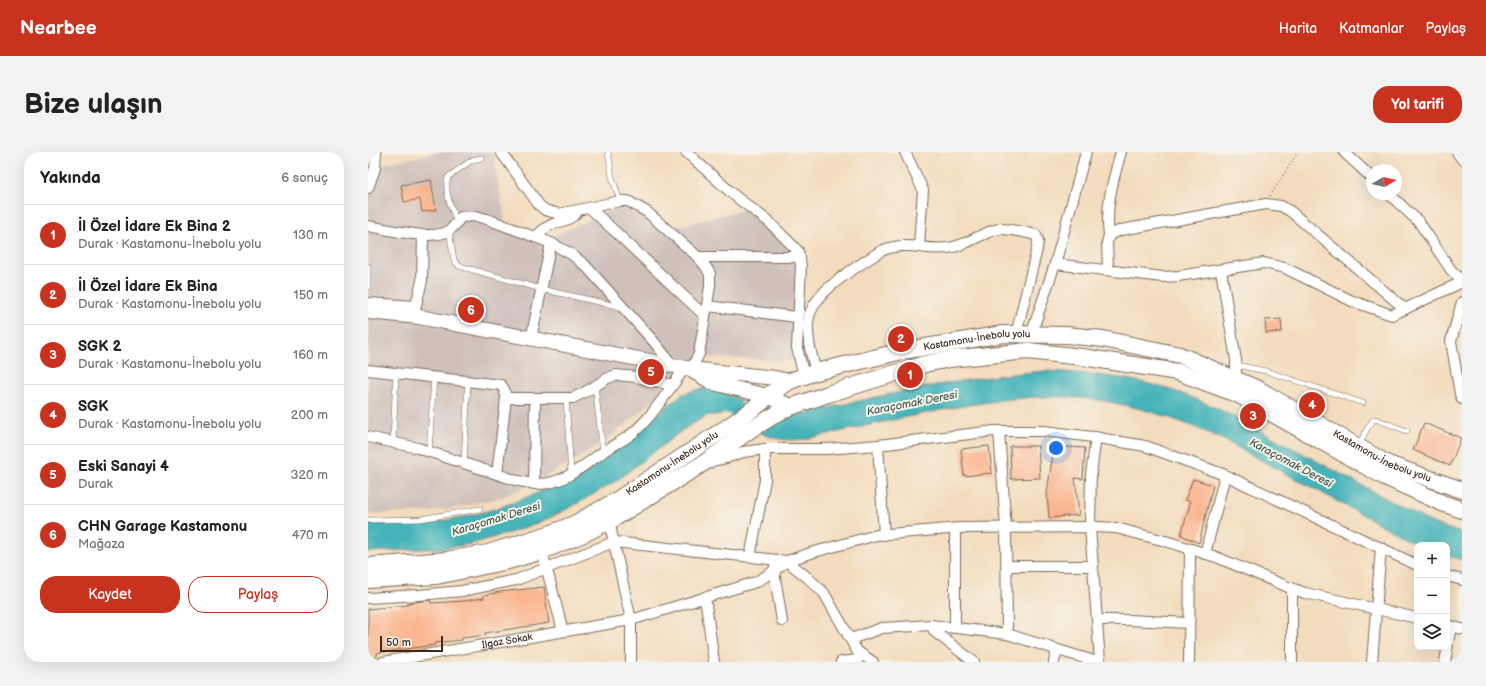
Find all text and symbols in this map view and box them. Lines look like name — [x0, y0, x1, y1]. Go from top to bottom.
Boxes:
text: Nearbee — [20, 17, 97, 40]
text: Harita — [1279, 20, 1317, 37]
text: Katmanlar — [1339, 20, 1404, 37]
text: Paylaş — [1426, 20, 1466, 37]
button: Yol tarifi — [1373, 86, 1462, 123]
text: Bize ulaşın — [24, 88, 163, 121]
north arrow — [1366, 164, 1402, 200]
text: Yakında — [40, 168, 101, 188]
text: 6 sonuç — [281, 170, 328, 186]
text: İl Özel İdare Ek Bina 2 — [78, 217, 231, 236]
text: 1 — [50, 227, 56, 243]
text: 130 m — [293, 227, 328, 243]
text: Durak · Kastamonu-İnebolu yolu — [78, 236, 261, 252]
text: İl Özel İdare Ek Bina — [78, 277, 218, 296]
text: 2 — [49, 287, 57, 303]
text: 150 m — [294, 287, 328, 303]
pin: 6 — [458, 295, 484, 325]
text: Durak · Kastamonu-İnebolu yolu — [78, 296, 261, 312]
pin: 2 — [888, 324, 914, 354]
street label: Kastamonu-İnebolu yolu — [922, 328, 1030, 353]
text: SGK 2 — [78, 337, 121, 356]
text: 3 — [49, 347, 57, 363]
text: 160 m — [293, 347, 328, 363]
text: Durak · Kastamonu-İnebolu yolu — [78, 356, 261, 372]
pin: 5 — [638, 357, 664, 387]
pin: 1 — [897, 360, 923, 390]
water label: Karaçomak Deresi — [866, 388, 960, 418]
pin: 4 — [1299, 390, 1325, 420]
text: SGK — [78, 397, 108, 416]
pin: 3 — [1240, 401, 1266, 431]
text: 4 — [49, 407, 57, 423]
text: 200 m — [291, 407, 328, 423]
text: Durak · Kastamonu-İnebolu yolu — [78, 416, 261, 432]
street label: Kastamonu-İnebolu yolu — [1331, 427, 1433, 485]
street label: Kastamonu-İnebolu yolu — [624, 429, 720, 498]
water label: Karaçomak Deresi — [1247, 436, 1336, 491]
your location — [1046, 438, 1066, 458]
text: Eski Sanayi 4 — [78, 457, 169, 476]
text: 5 — [49, 467, 57, 483]
text: 320 m — [290, 467, 328, 483]
text: Durak — [78, 476, 113, 492]
water label: Karaçomak Deresi — [450, 499, 543, 539]
text: CHN Garage Kastamonu — [78, 517, 247, 536]
text: 6 — [49, 527, 57, 543]
text: 470 m — [292, 527, 328, 543]
text: Mağaza — [78, 536, 125, 552]
map controls — [1414, 542, 1450, 650]
button: + — [1414, 542, 1450, 578]
button: Kaydet — [40, 576, 180, 613]
button: Paylaş — [188, 576, 328, 613]
button: − — [1414, 578, 1450, 614]
button: layers — [1414, 614, 1450, 650]
street label: Ilgaz Sokak — [481, 631, 534, 651]
scale bar — [380, 634, 443, 653]
text: 50 m — [386, 636, 411, 649]

